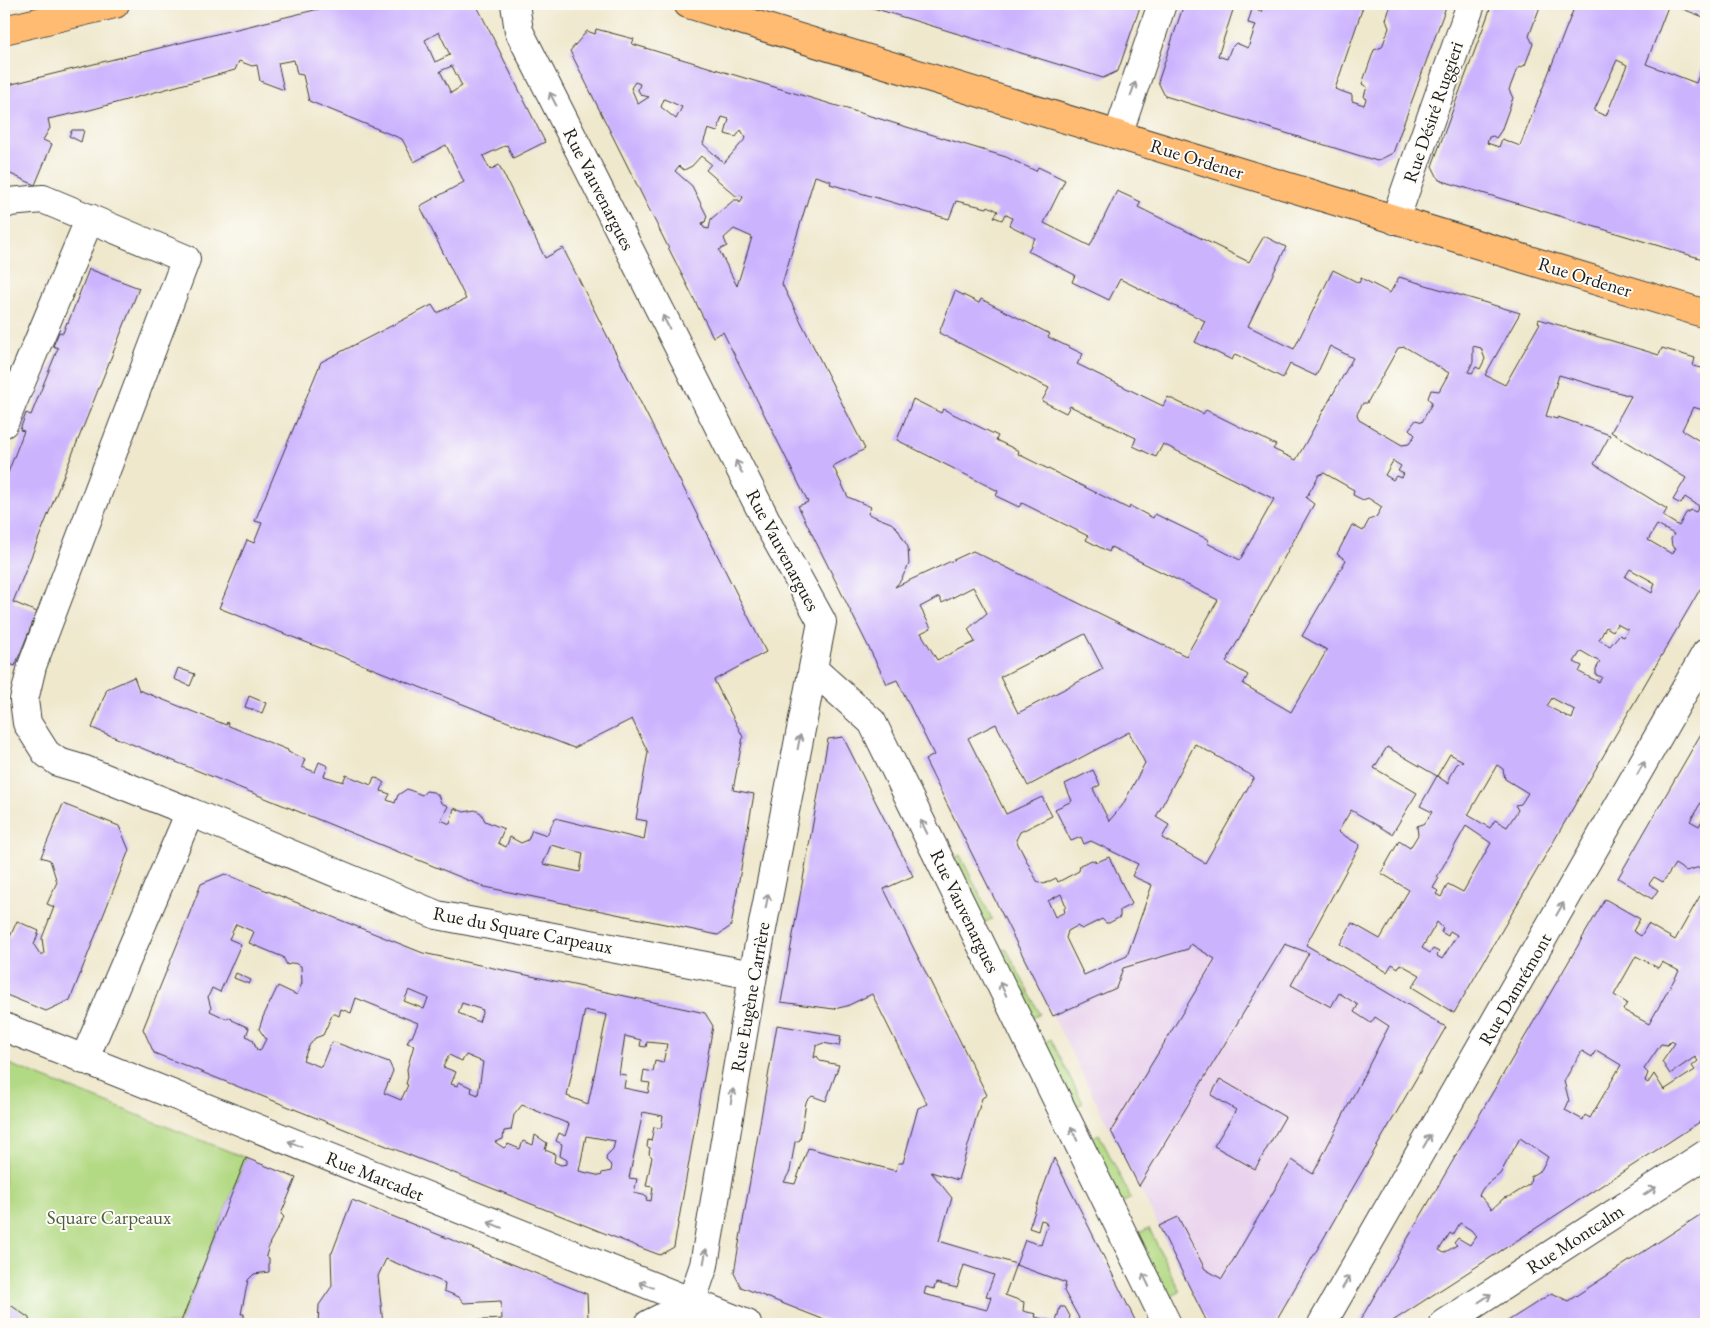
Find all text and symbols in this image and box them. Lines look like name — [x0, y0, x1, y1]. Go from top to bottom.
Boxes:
street label: Rue Désiré Ruggieri — [1397, 38, 1469, 186]
one-way arrow — [1129, 81, 1139, 97]
one-way arrow — [548, 91, 558, 106]
street label: Rue Vauvenargues — [557, 124, 641, 254]
street label: Rue Ordener — [1147, 133, 1247, 185]
street label: Rue Ordener — [1535, 251, 1635, 303]
one-way arrow — [661, 315, 670, 330]
one-way arrow — [734, 460, 743, 475]
street label: Rue Vauvenargues — [740, 485, 826, 615]
one-way arrow — [795, 734, 804, 750]
one-way arrow — [1636, 761, 1646, 775]
one-way arrow — [919, 820, 928, 835]
street label: Rue Vauvenargues — [924, 845, 1006, 977]
one-way arrow — [763, 894, 772, 910]
street label: Rue du Square Carpeaux — [431, 900, 616, 960]
one-way arrow — [1556, 902, 1565, 917]
street label: Rue Eugène Carrière — [724, 920, 776, 1074]
street label: Rue Damrémont — [1473, 928, 1557, 1050]
one-way arrow — [998, 981, 1008, 996]
one-way arrow — [728, 1088, 738, 1104]
one-way arrow — [1069, 1127, 1079, 1142]
one-way arrow — [1423, 1135, 1433, 1149]
one-way arrow — [288, 1139, 303, 1149]
street label: Rue Marcadet — [322, 1145, 428, 1207]
one-way arrow — [1643, 1185, 1657, 1195]
street label: Rue Montcalm — [1522, 1198, 1629, 1280]
park label: Square Carpeaux — [47, 1205, 172, 1230]
one-way arrow — [488, 1219, 503, 1229]
one-way arrow — [701, 1248, 711, 1264]
one-way arrow — [1141, 1273, 1151, 1288]
one-way arrow — [1342, 1275, 1352, 1290]
one-way arrow — [638, 1280, 654, 1289]
one-way arrow — [1477, 1293, 1491, 1303]

